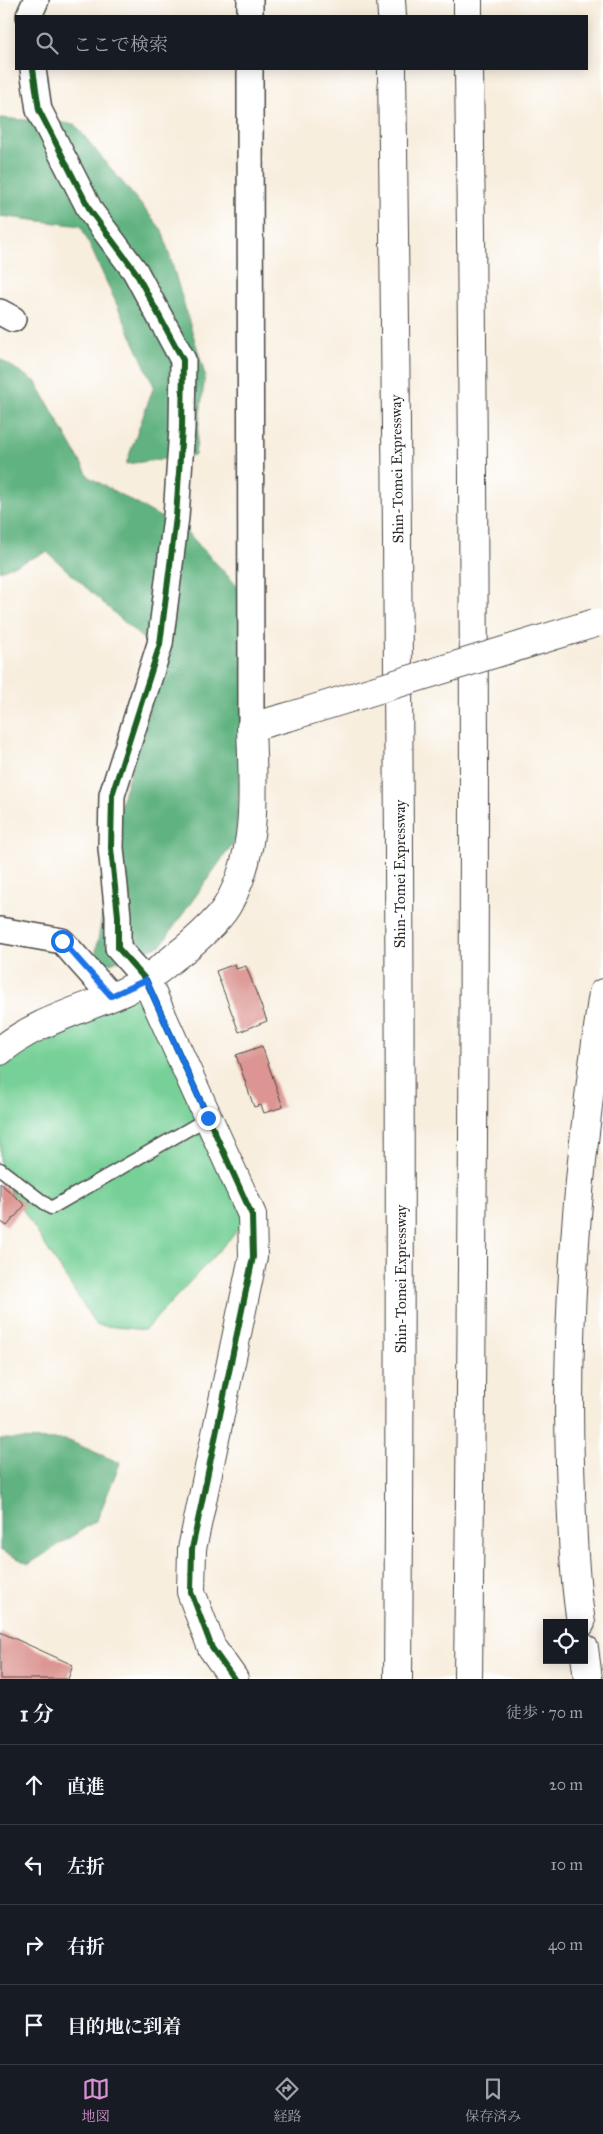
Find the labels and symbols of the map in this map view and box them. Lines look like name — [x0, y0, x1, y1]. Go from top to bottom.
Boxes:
street label: Shin-Tomei Expressway — [387, 394, 407, 543]
street label: Shin-Tomei Expressway — [391, 799, 409, 948]
route start — [51, 930, 74, 953]
route end — [197, 1107, 220, 1130]
street label: Shin-Tomei Expressway — [392, 1204, 410, 1353]

